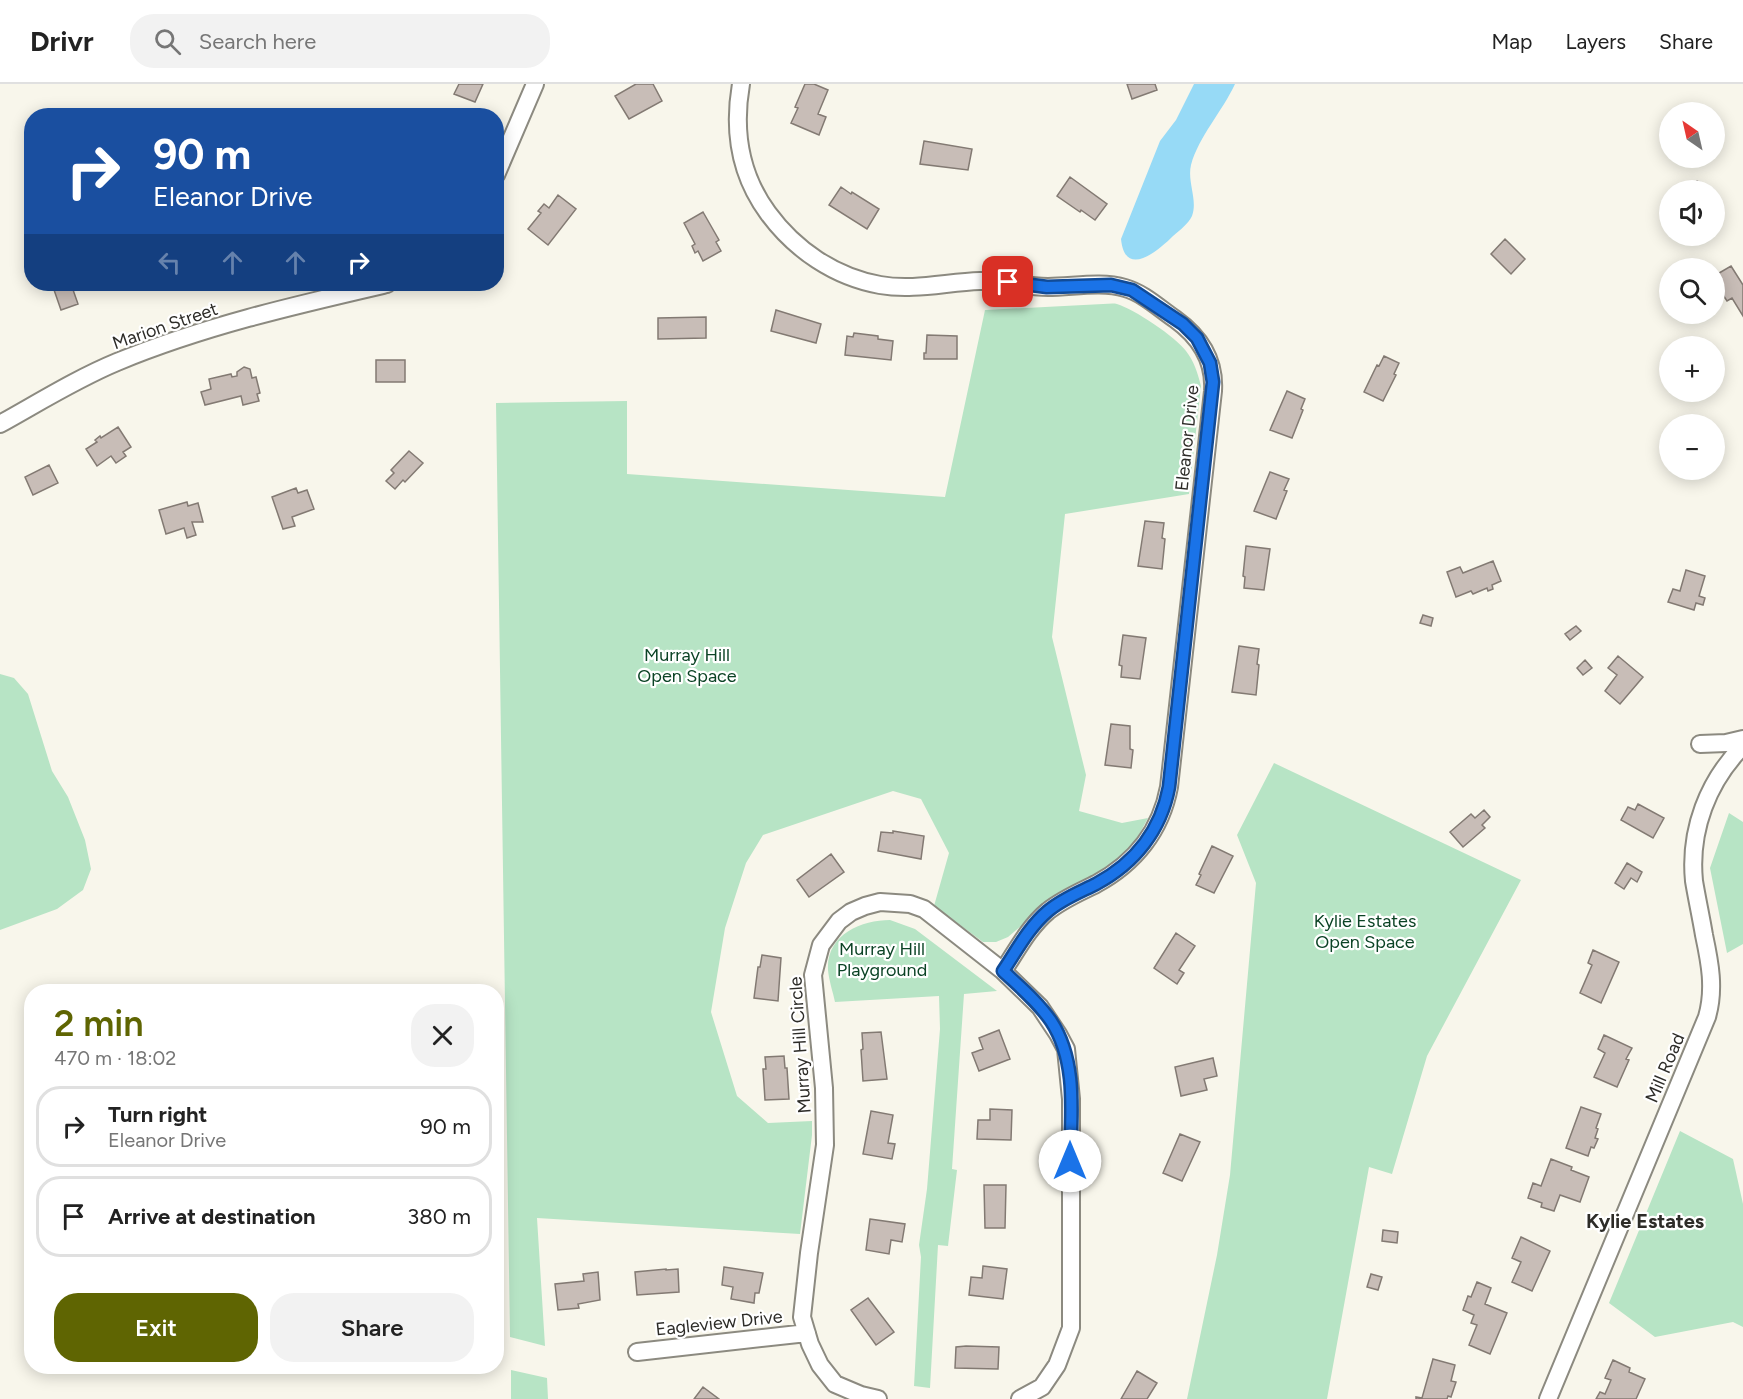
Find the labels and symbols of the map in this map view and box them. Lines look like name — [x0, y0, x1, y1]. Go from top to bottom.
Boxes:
north arrow — [1659, 102, 1725, 168]
pin — [982, 256, 1033, 307]
street label: Marion Street — [109, 298, 221, 354]
street label: Eleanor Drive — [1171, 384, 1204, 492]
park label: Murray Hill Open Space — [637, 644, 737, 687]
park label: Kylie Estates Open Space — [1314, 910, 1416, 953]
park label: Murray Hill Playground — [837, 938, 927, 981]
street label: Murray Hill Circle — [784, 976, 816, 1114]
street label: Mill Road — [1641, 1030, 1689, 1106]
position arrow — [1038, 1129, 1102, 1193]
district label: Kylie Estates — [1586, 1209, 1704, 1233]
street label: Eagleview Drive — [655, 1305, 784, 1341]

